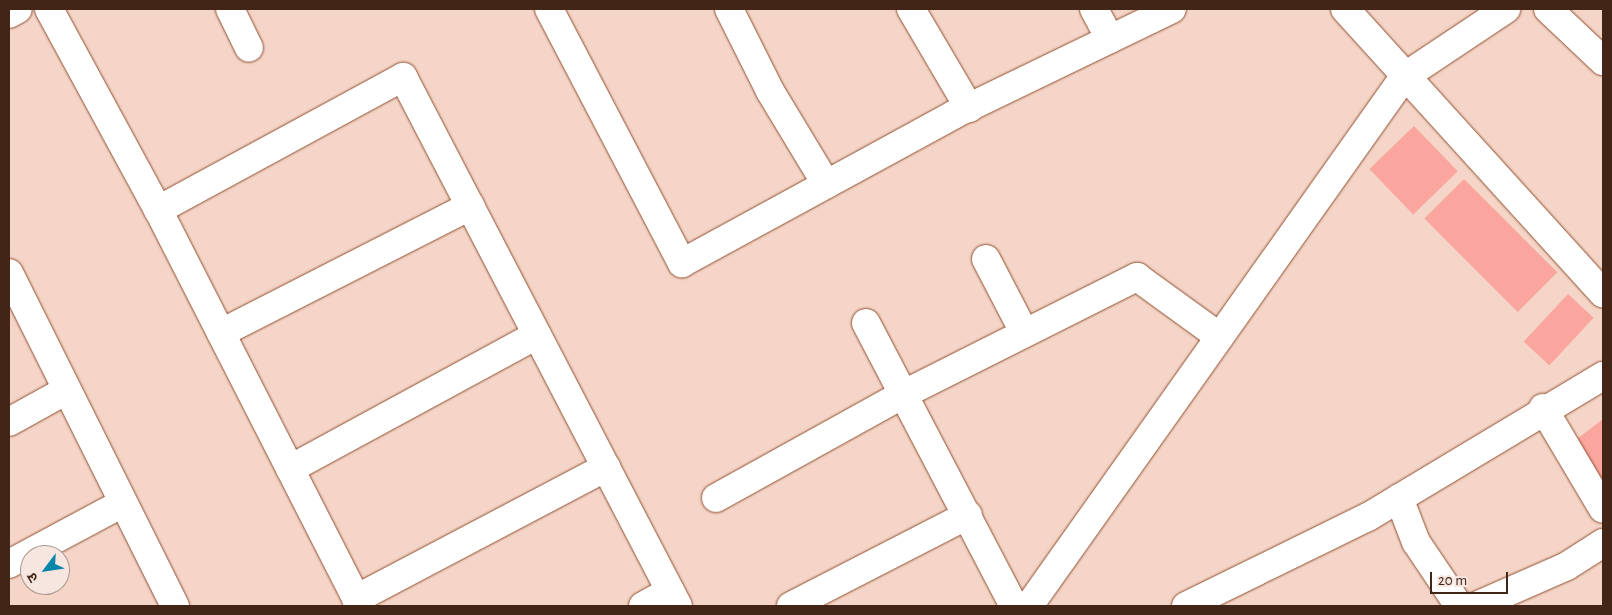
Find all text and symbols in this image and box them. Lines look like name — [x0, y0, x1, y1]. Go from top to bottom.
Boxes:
north arrow — [20, 545, 70, 595]
scale bar — [1432, 562, 1510, 594]
text: उ — [25, 570, 41, 584]
text: 20 m — [1438, 573, 1467, 588]

